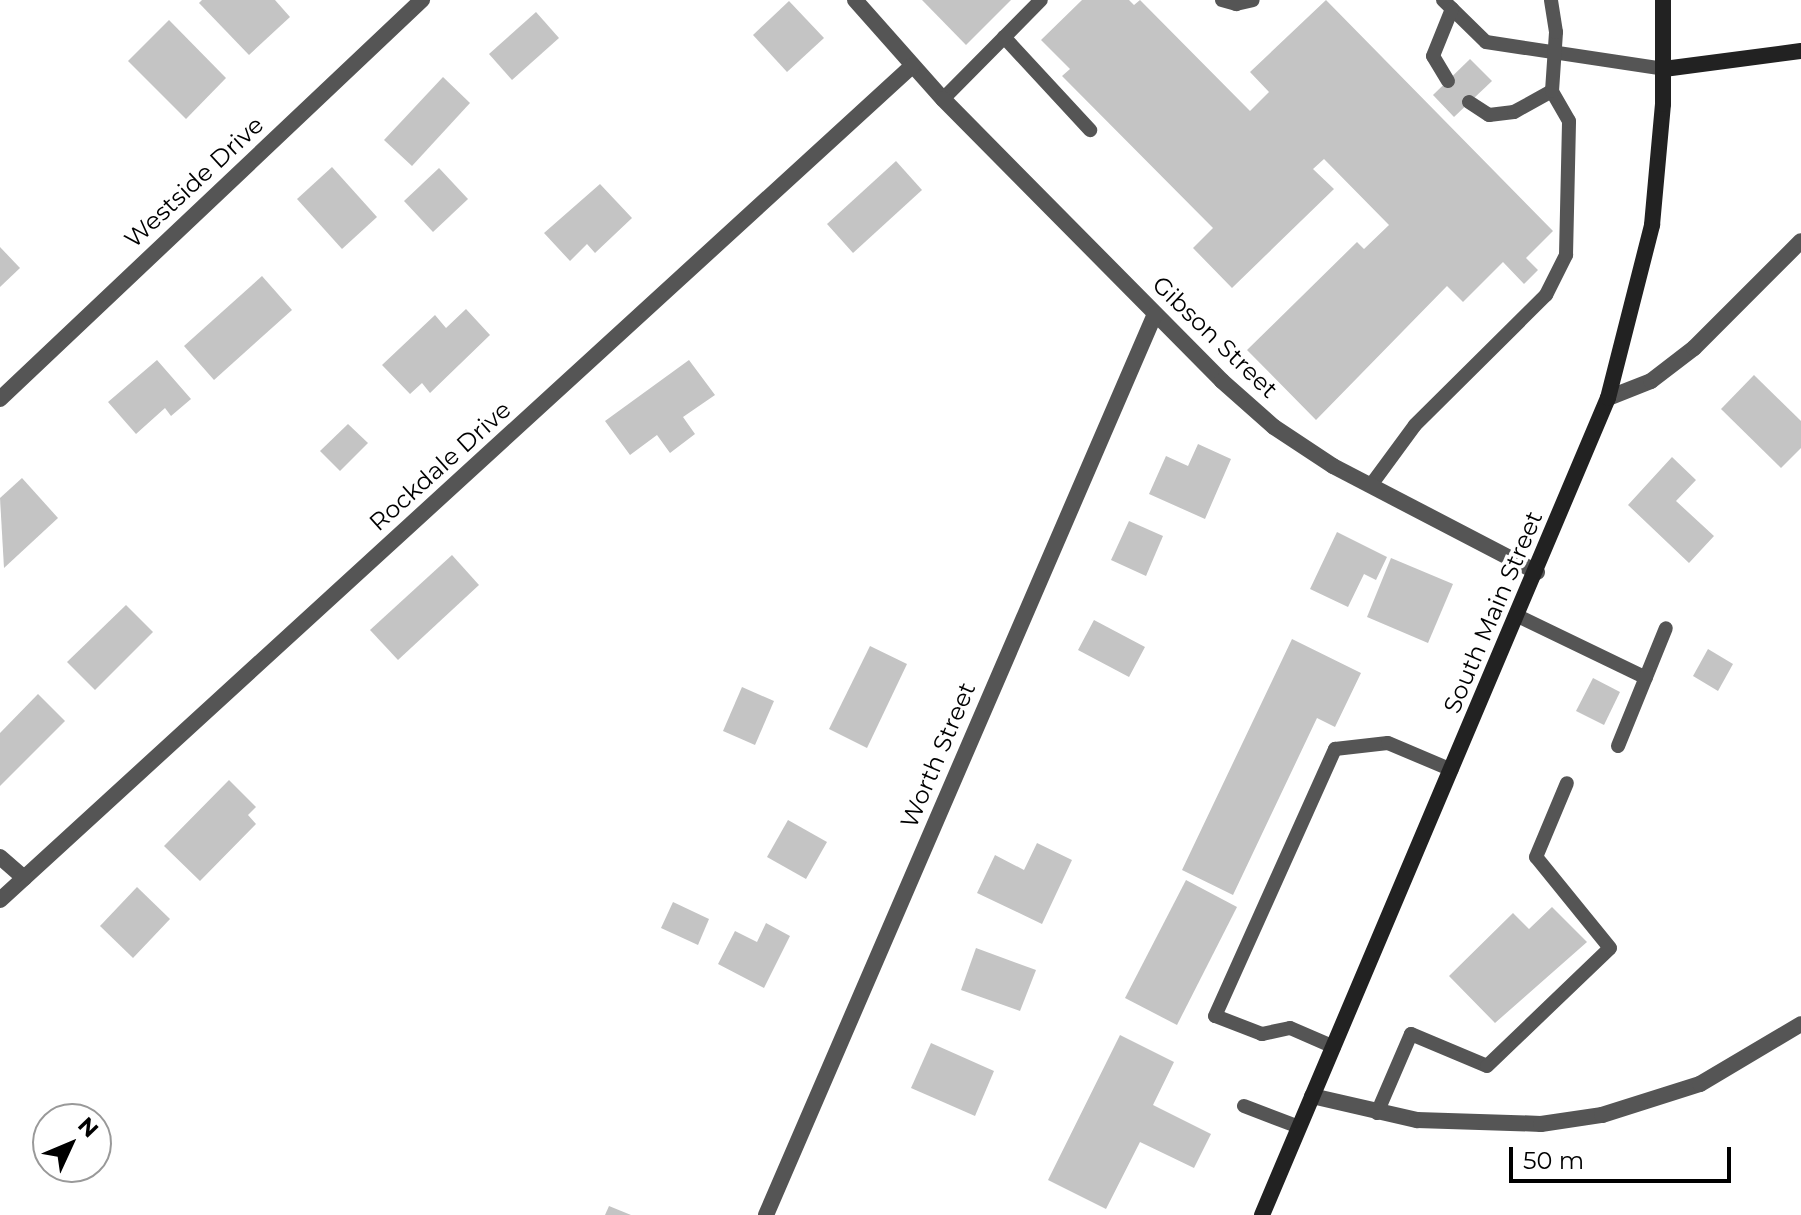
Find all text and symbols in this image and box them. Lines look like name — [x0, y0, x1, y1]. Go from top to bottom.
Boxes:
street label: Westside Drive — [119, 110, 269, 254]
street label: Gibson Street — [1146, 270, 1284, 404]
street label: Rockdale Drive — [363, 395, 517, 537]
street label: South Main Street — [1437, 507, 1549, 717]
street label: Worth Street — [894, 678, 982, 832]
north arrow — [32, 1103, 112, 1183]
text: N — [72, 1112, 104, 1143]
scale bar — [1513, 1131, 1735, 1181]
text: 50 m — [1523, 1146, 1584, 1175]

